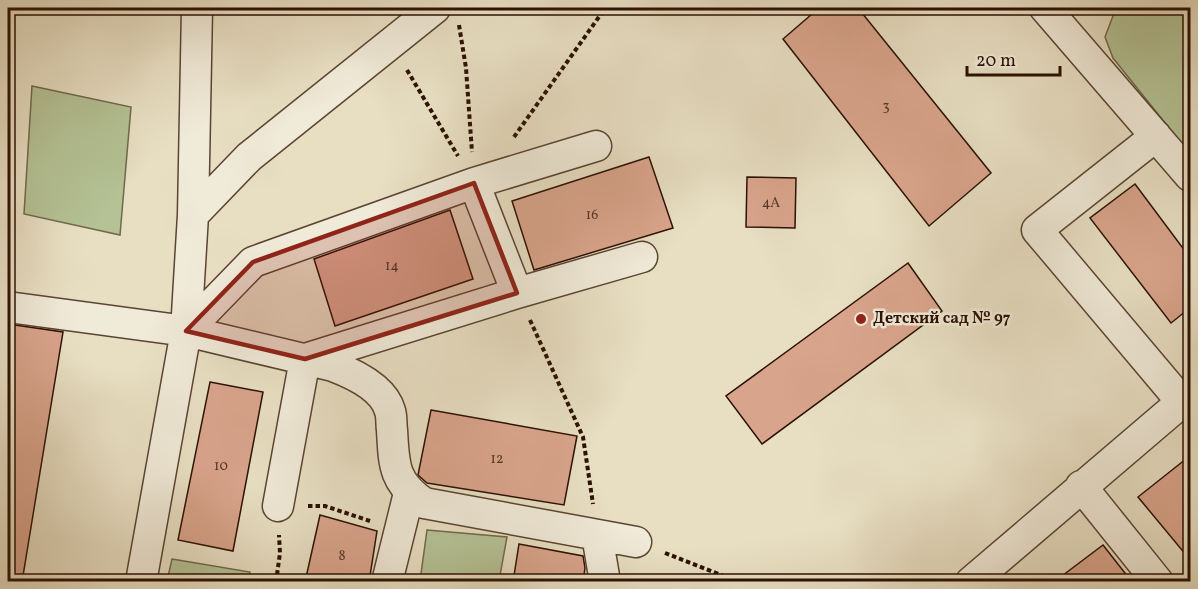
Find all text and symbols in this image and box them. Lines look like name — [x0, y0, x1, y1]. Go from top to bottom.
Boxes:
scale bar — [967, 39, 1060, 77]
text: 20 m — [976, 49, 1016, 74]
house number: 3 — [882, 97, 890, 116]
house number: 4А — [762, 194, 780, 213]
house number: 16 — [586, 206, 598, 225]
house number: 14 — [385, 257, 399, 276]
place label: Детский сад № 97 — [873, 308, 1011, 330]
marker: Детский сад № 97 — [854, 312, 868, 326]
house number: 12 — [491, 450, 503, 469]
house number: 10 — [214, 457, 228, 476]
house number: 8 — [338, 547, 346, 566]

